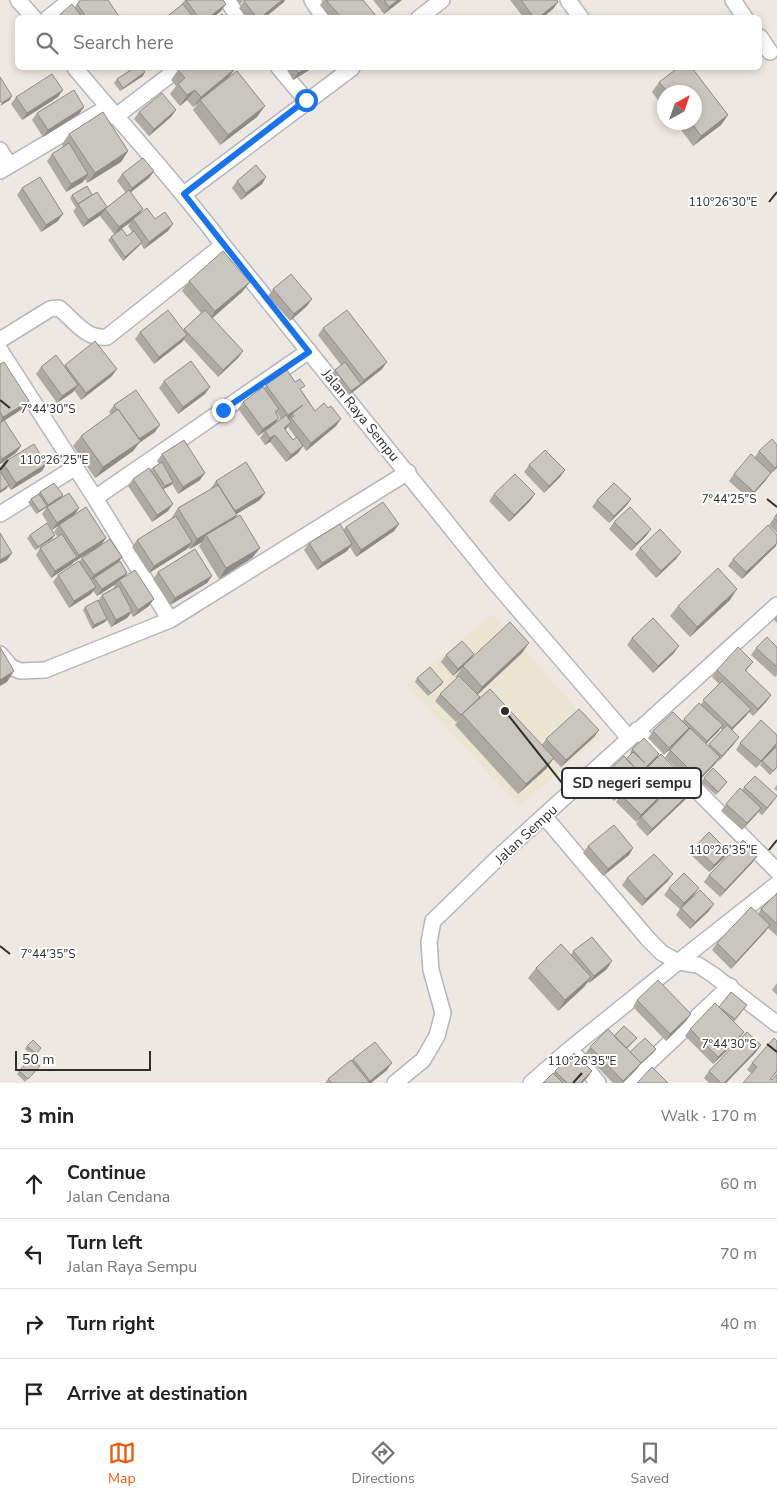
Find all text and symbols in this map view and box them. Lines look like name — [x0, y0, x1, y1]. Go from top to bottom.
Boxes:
search box — [15, 15, 762, 70]
icon: search — [33, 29, 61, 57]
text: Search here — [73, 30, 174, 56]
north arrow — [657, 85, 702, 130]
route start — [295, 89, 318, 112]
text: 110°26'30"E — [688, 194, 758, 210]
street label: Jalan Raya Sempu — [317, 364, 404, 466]
route end — [212, 399, 235, 422]
text: 7°44'30"S — [20, 401, 76, 417]
text: 110°26'25"E — [19, 452, 89, 468]
text: 7°44'25"S — [701, 491, 757, 507]
callout: SD negeri sempu — [562, 768, 701, 798]
text: SD negeri sempu — [572, 773, 692, 793]
street label: Jalan Sempu — [490, 800, 562, 869]
text: 110°26'35"E — [688, 842, 758, 858]
text: 7°44'35"S — [20, 946, 76, 962]
text: 7°44'30"S — [701, 1036, 757, 1052]
scale bar — [15, 1048, 151, 1071]
text: 50 m — [22, 1050, 54, 1069]
text: 110°26'35"E — [547, 1053, 617, 1069]
text: 3 min — [20, 1102, 74, 1130]
text: Walk · 170 m — [661, 1105, 757, 1127]
text: Continue — [67, 1160, 146, 1186]
icon: ahead — [20, 1170, 48, 1198]
text: 60 m — [720, 1173, 757, 1195]
text: Jalan Cendana — [67, 1186, 170, 1208]
text: Turn left — [67, 1230, 142, 1256]
icon: left — [20, 1240, 48, 1268]
text: 70 m — [720, 1243, 757, 1265]
text: Jalan Raya Sempu — [67, 1256, 197, 1278]
icon: right — [20, 1310, 48, 1338]
text: Turn right — [67, 1311, 154, 1337]
text: 40 m — [720, 1313, 757, 1335]
icon: arrive — [20, 1380, 48, 1408]
text: Arrive at destination — [67, 1381, 248, 1407]
tab: Map — [108, 1439, 136, 1488]
tab: Directions — [352, 1439, 415, 1488]
tab: Saved — [630, 1439, 669, 1488]

